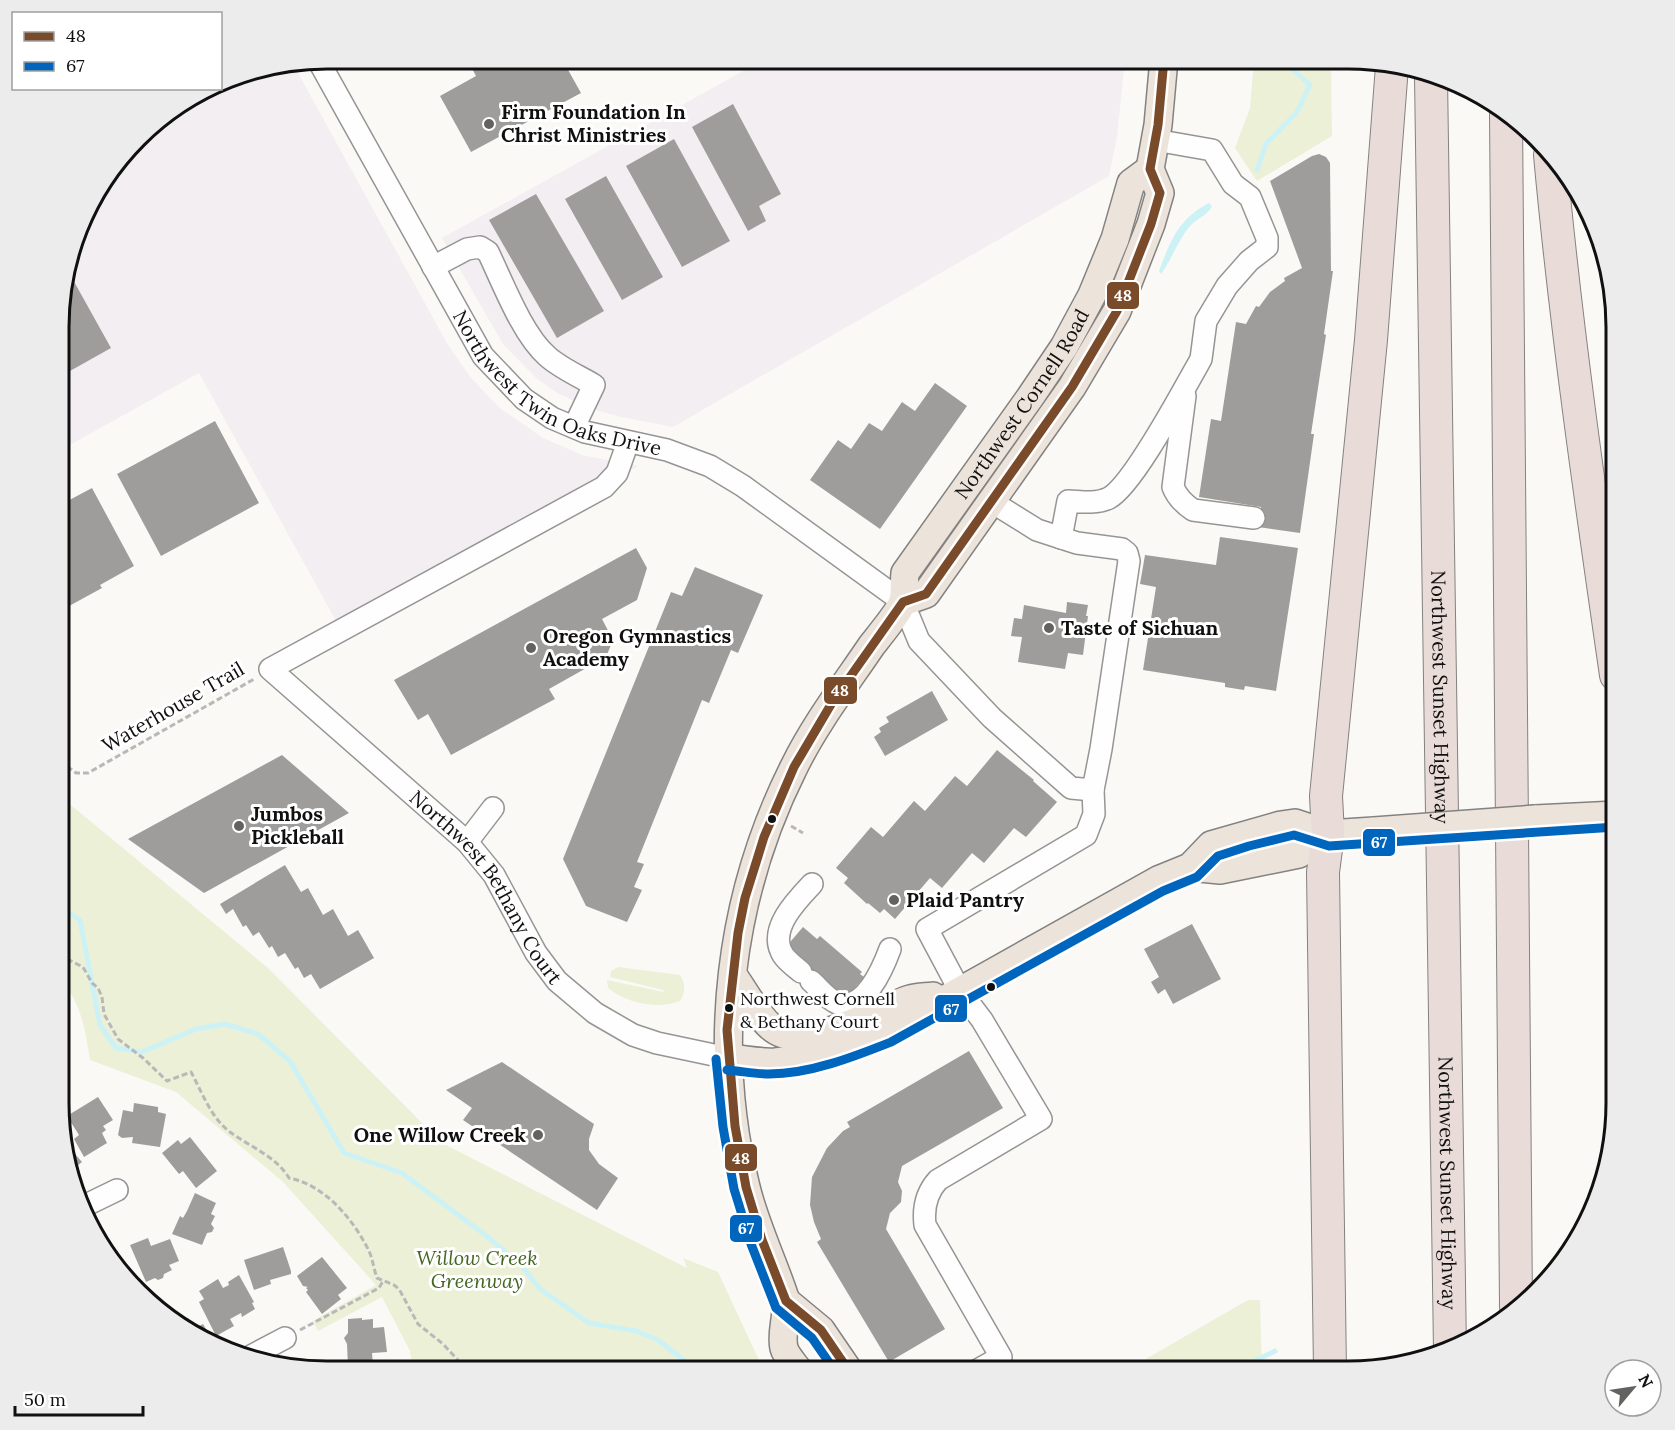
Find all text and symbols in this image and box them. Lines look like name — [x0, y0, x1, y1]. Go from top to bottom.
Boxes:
legend — [12, 12, 222, 90]
text: 48 — [66, 24, 86, 47]
text: 67 — [66, 54, 85, 77]
place label: Firm Foundation In Christ Ministries — [501, 99, 686, 147]
marker: Firm Foundation In Christ Ministries — [482, 117, 496, 131]
line badge: 48 — [1106, 281, 1140, 310]
text: 48 — [1114, 285, 1132, 305]
street label: Northwest Cornell Road — [949, 304, 1094, 504]
street label: Northwest Twin Oaks Drive — [448, 305, 664, 460]
street label: Northwest Sunset Highway — [1426, 570, 1455, 824]
place label: Taste of Sichuan — [1061, 615, 1219, 640]
marker: Taste of Sichuan — [1042, 621, 1056, 635]
place label: Oregon Gymnastics Academy — [543, 623, 731, 671]
marker: Oregon Gymnastics Academy — [524, 641, 538, 655]
street label: Waterhouse Trail — [97, 656, 248, 757]
line badge: 48 — [823, 676, 858, 705]
text: 48 — [831, 680, 849, 700]
street label: Northwest Bethany Court — [405, 785, 568, 989]
place label: Jumbos Pickleball — [251, 801, 344, 849]
unlabelled marker — [766, 813, 778, 825]
marker: Jumbos Pickleball — [232, 819, 246, 833]
line badge: 67 — [1362, 828, 1396, 857]
text: 67 — [1371, 832, 1388, 852]
place label: Plaid Pantry — [906, 887, 1024, 912]
marker: Plaid Pantry — [887, 893, 901, 907]
unlabelled marker — [985, 981, 997, 993]
place label: Northwest Cornell & Bethany Court — [740, 987, 895, 1033]
line badge: 67 — [934, 994, 968, 1023]
text: 67 — [943, 999, 960, 1019]
marker: Northwest Cornell & Bethany Court — [723, 1002, 735, 1014]
street label: Northwest Sunset Highway — [1434, 1056, 1462, 1310]
place label: One Willow Creek — [354, 1122, 526, 1147]
marker: One Willow Creek — [531, 1128, 545, 1142]
line badge: 48 — [724, 1143, 758, 1172]
text: 48 — [732, 1148, 750, 1168]
line badge: 67 — [729, 1214, 763, 1243]
text: 67 — [738, 1218, 755, 1238]
park label: Willow Creek Greenway — [416, 1245, 538, 1293]
north arrow — [1603, 1358, 1663, 1418]
text: N — [1634, 1370, 1658, 1391]
scale bar — [15, 1379, 142, 1417]
text: 50 m — [24, 1388, 66, 1411]

